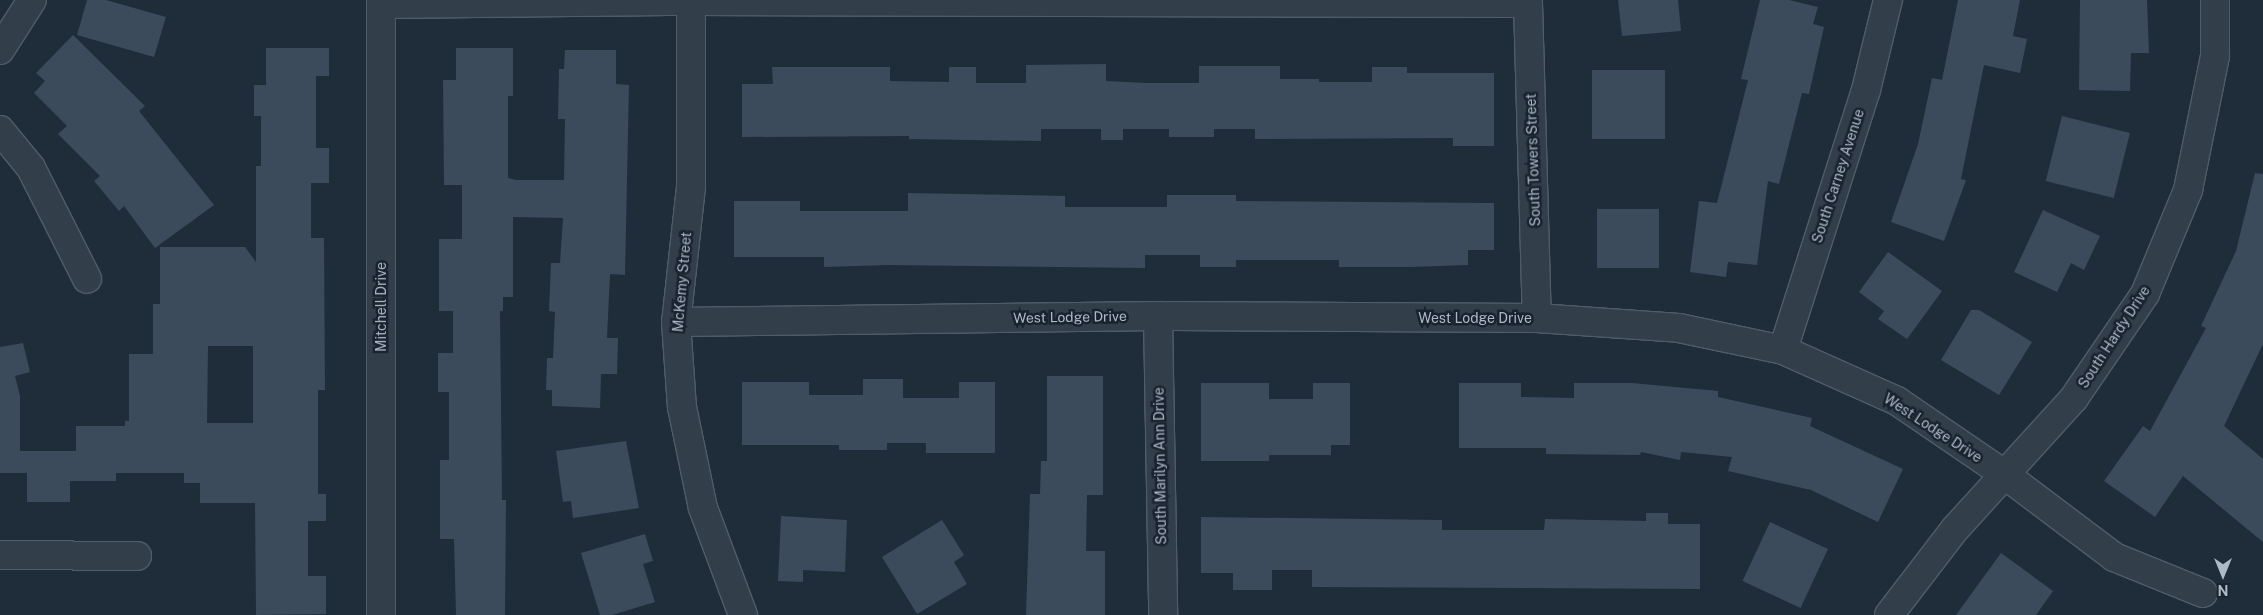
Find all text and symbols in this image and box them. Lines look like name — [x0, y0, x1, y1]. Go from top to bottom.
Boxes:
street label: South Towers Street — [1522, 93, 1544, 227]
street label: South Carney Avenue — [1808, 107, 1868, 245]
street label: McKemy Street — [669, 231, 695, 333]
street label: Mitchell Drive — [373, 262, 389, 352]
street label: South Hardy Drive — [2075, 283, 2153, 391]
street label: West Lodge Drive — [1013, 308, 1127, 326]
street label: West Lodge Drive — [1418, 310, 1532, 326]
street label: South Marilyn Ann Drive — [1150, 387, 1170, 545]
street label: West Lodge Drive — [1881, 390, 1985, 466]
north arrow — [2198, 550, 2248, 600]
text: N — [2218, 582, 2228, 598]

